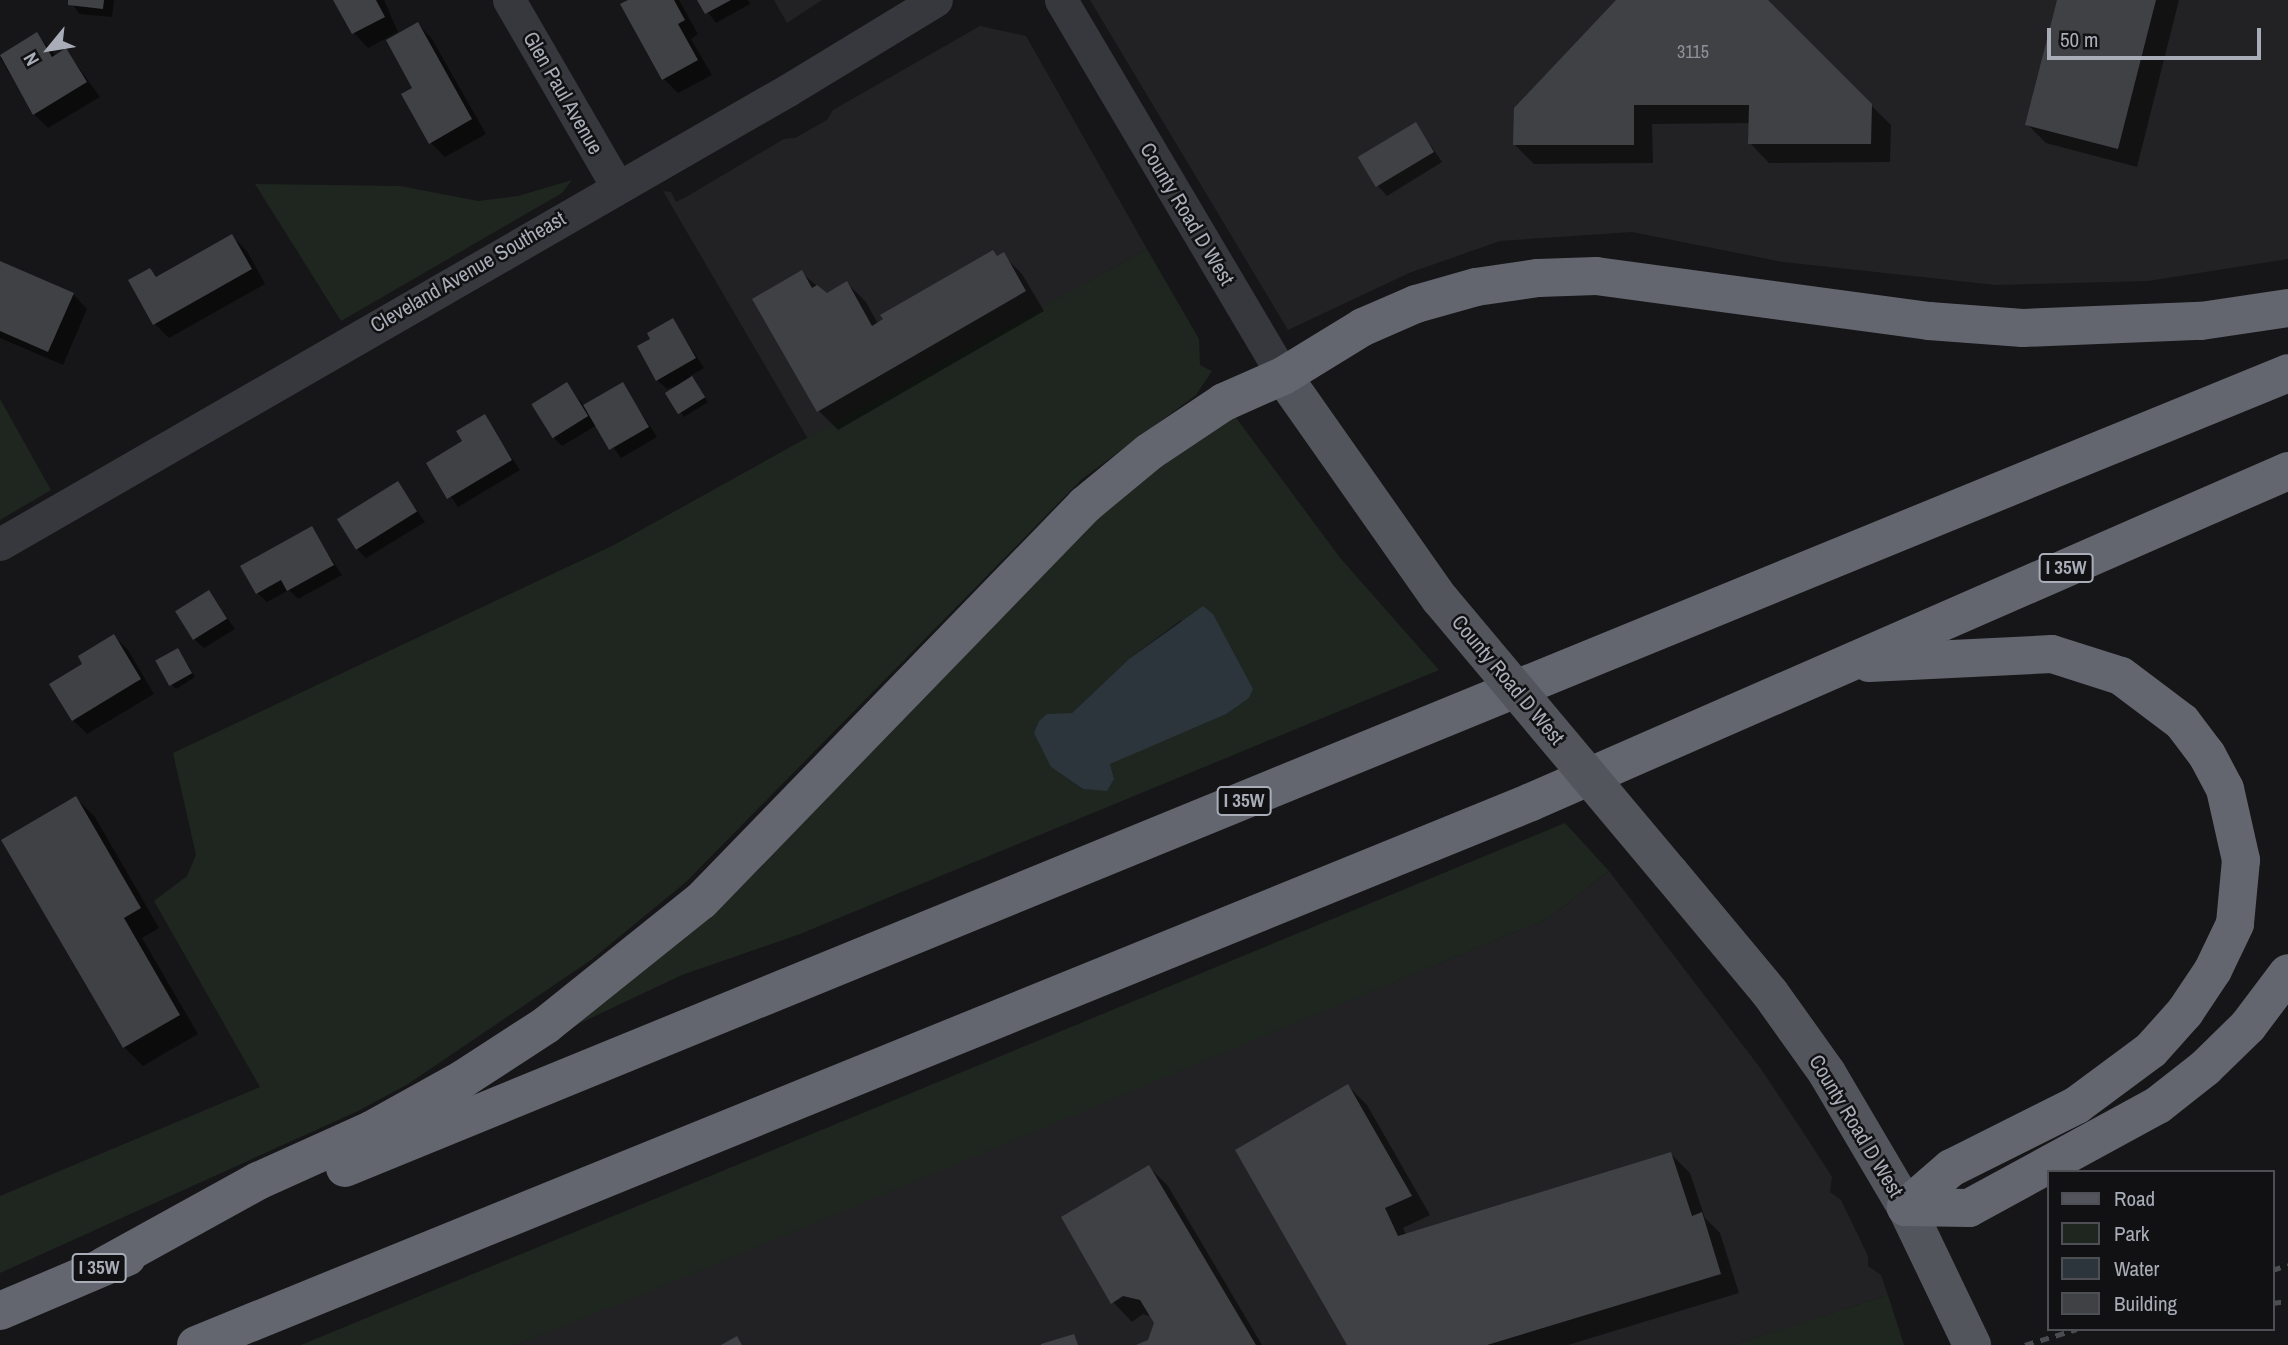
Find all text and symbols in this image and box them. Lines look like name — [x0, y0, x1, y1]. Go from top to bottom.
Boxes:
north arrow — [14, 14, 84, 84]
scale bar — [2050, 14, 2264, 58]
text: 50 m — [2060, 25, 2098, 54]
street label: Glen Paul Avenue — [517, 27, 609, 159]
house number: 3115 — [1677, 41, 1709, 63]
text: N — [17, 48, 45, 71]
street label: County Road D West — [1135, 138, 1239, 290]
street label: Cleveland Avenue Southeast — [366, 206, 570, 338]
road number: I 35W — [2038, 552, 2094, 583]
street label: County Road D West — [1446, 610, 1570, 750]
road number: I 35W — [1216, 786, 1272, 816]
street label: County Road D West — [1804, 1050, 1908, 1202]
legend — [2046, 1170, 2274, 1331]
text: Road — [2114, 1184, 2155, 1213]
text: Park — [2114, 1219, 2149, 1248]
road number: I 35W — [71, 1252, 127, 1284]
text: Water — [2114, 1254, 2159, 1283]
text: Building — [2114, 1289, 2177, 1318]

